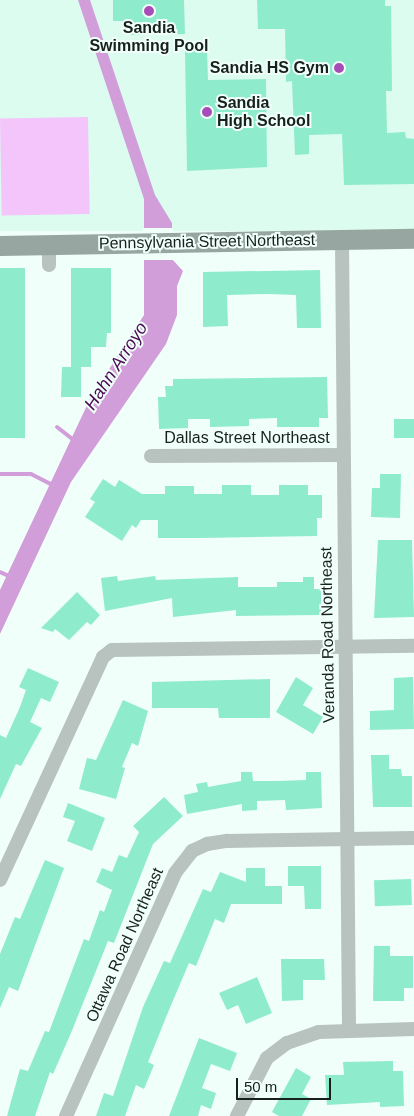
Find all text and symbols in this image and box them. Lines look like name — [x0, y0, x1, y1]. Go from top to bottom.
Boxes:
marker: Sandia Swimming Pool — [143, 5, 155, 17]
place label: Sandia Swimming Pool — [89, 18, 209, 56]
place label: Sandia HS Gym — [210, 58, 329, 78]
marker: Sandia HS Gym — [333, 62, 345, 74]
place label: Sandia High School — [217, 93, 310, 131]
marker: Sandia High School — [201, 106, 213, 118]
street label: Pennsylvania Street Northeast — [99, 231, 315, 253]
water label: Hahn Arroyo — [79, 318, 153, 414]
street label: Dallas Street Northeast — [164, 428, 330, 448]
street label: Veranda Road Northeast — [317, 547, 339, 723]
street label: Ottawa Road Northeast — [82, 865, 168, 1025]
scale bar — [239, 1068, 334, 1100]
text: 50 m — [244, 1078, 277, 1095]

